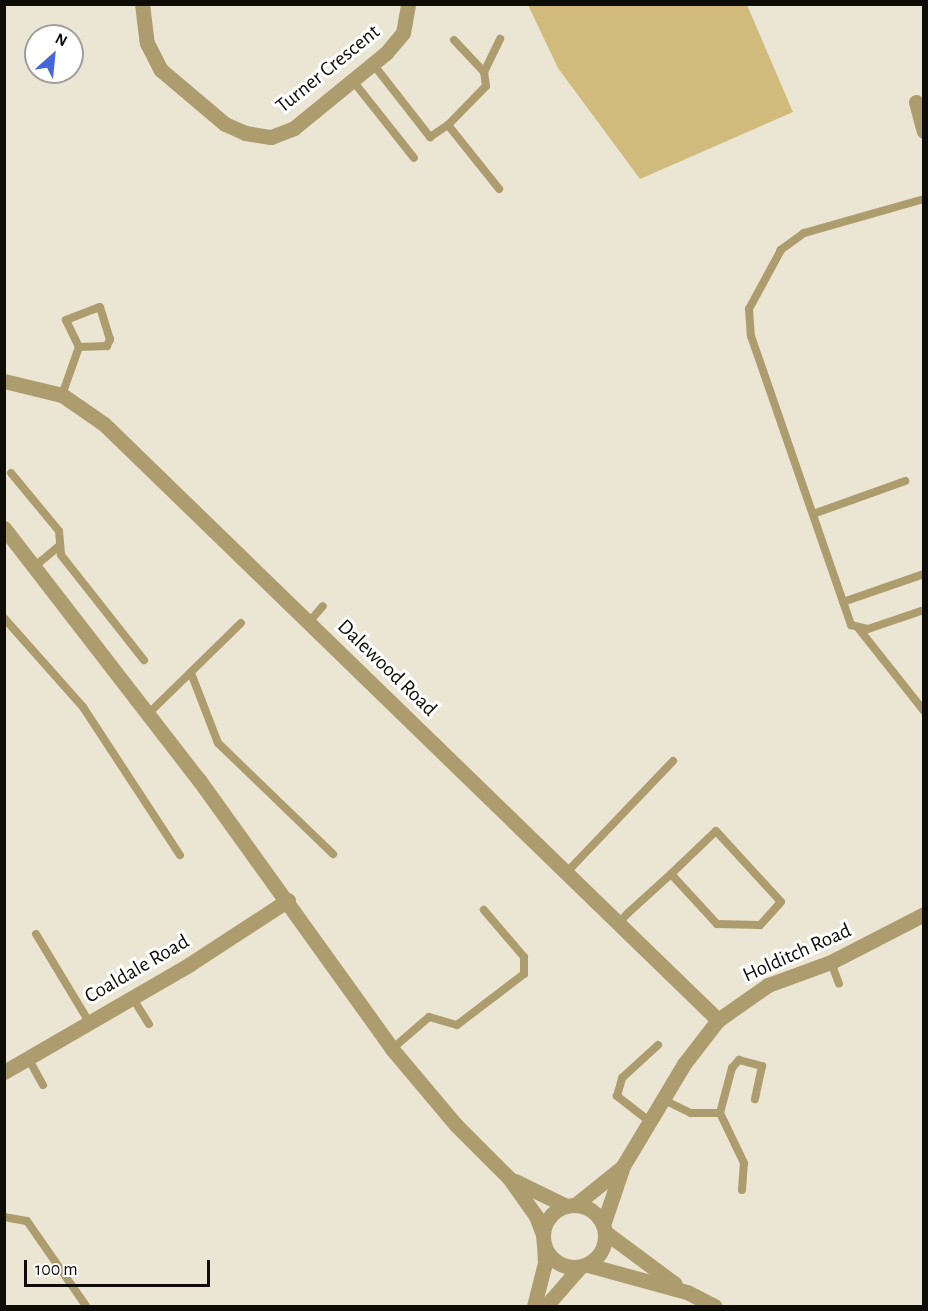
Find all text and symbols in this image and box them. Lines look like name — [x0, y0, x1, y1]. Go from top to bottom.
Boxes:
street label: Turner Crescent — [271, 19, 385, 119]
north arrow — [24, 24, 84, 84]
text: N — [53, 30, 70, 49]
street label: Dalewood Road — [332, 614, 442, 722]
street label: Holditch Road — [739, 918, 855, 988]
street label: Coaldale Road — [80, 929, 194, 1009]
scale bar — [27, 1248, 213, 1286]
text: 100 m — [35, 1261, 78, 1279]

